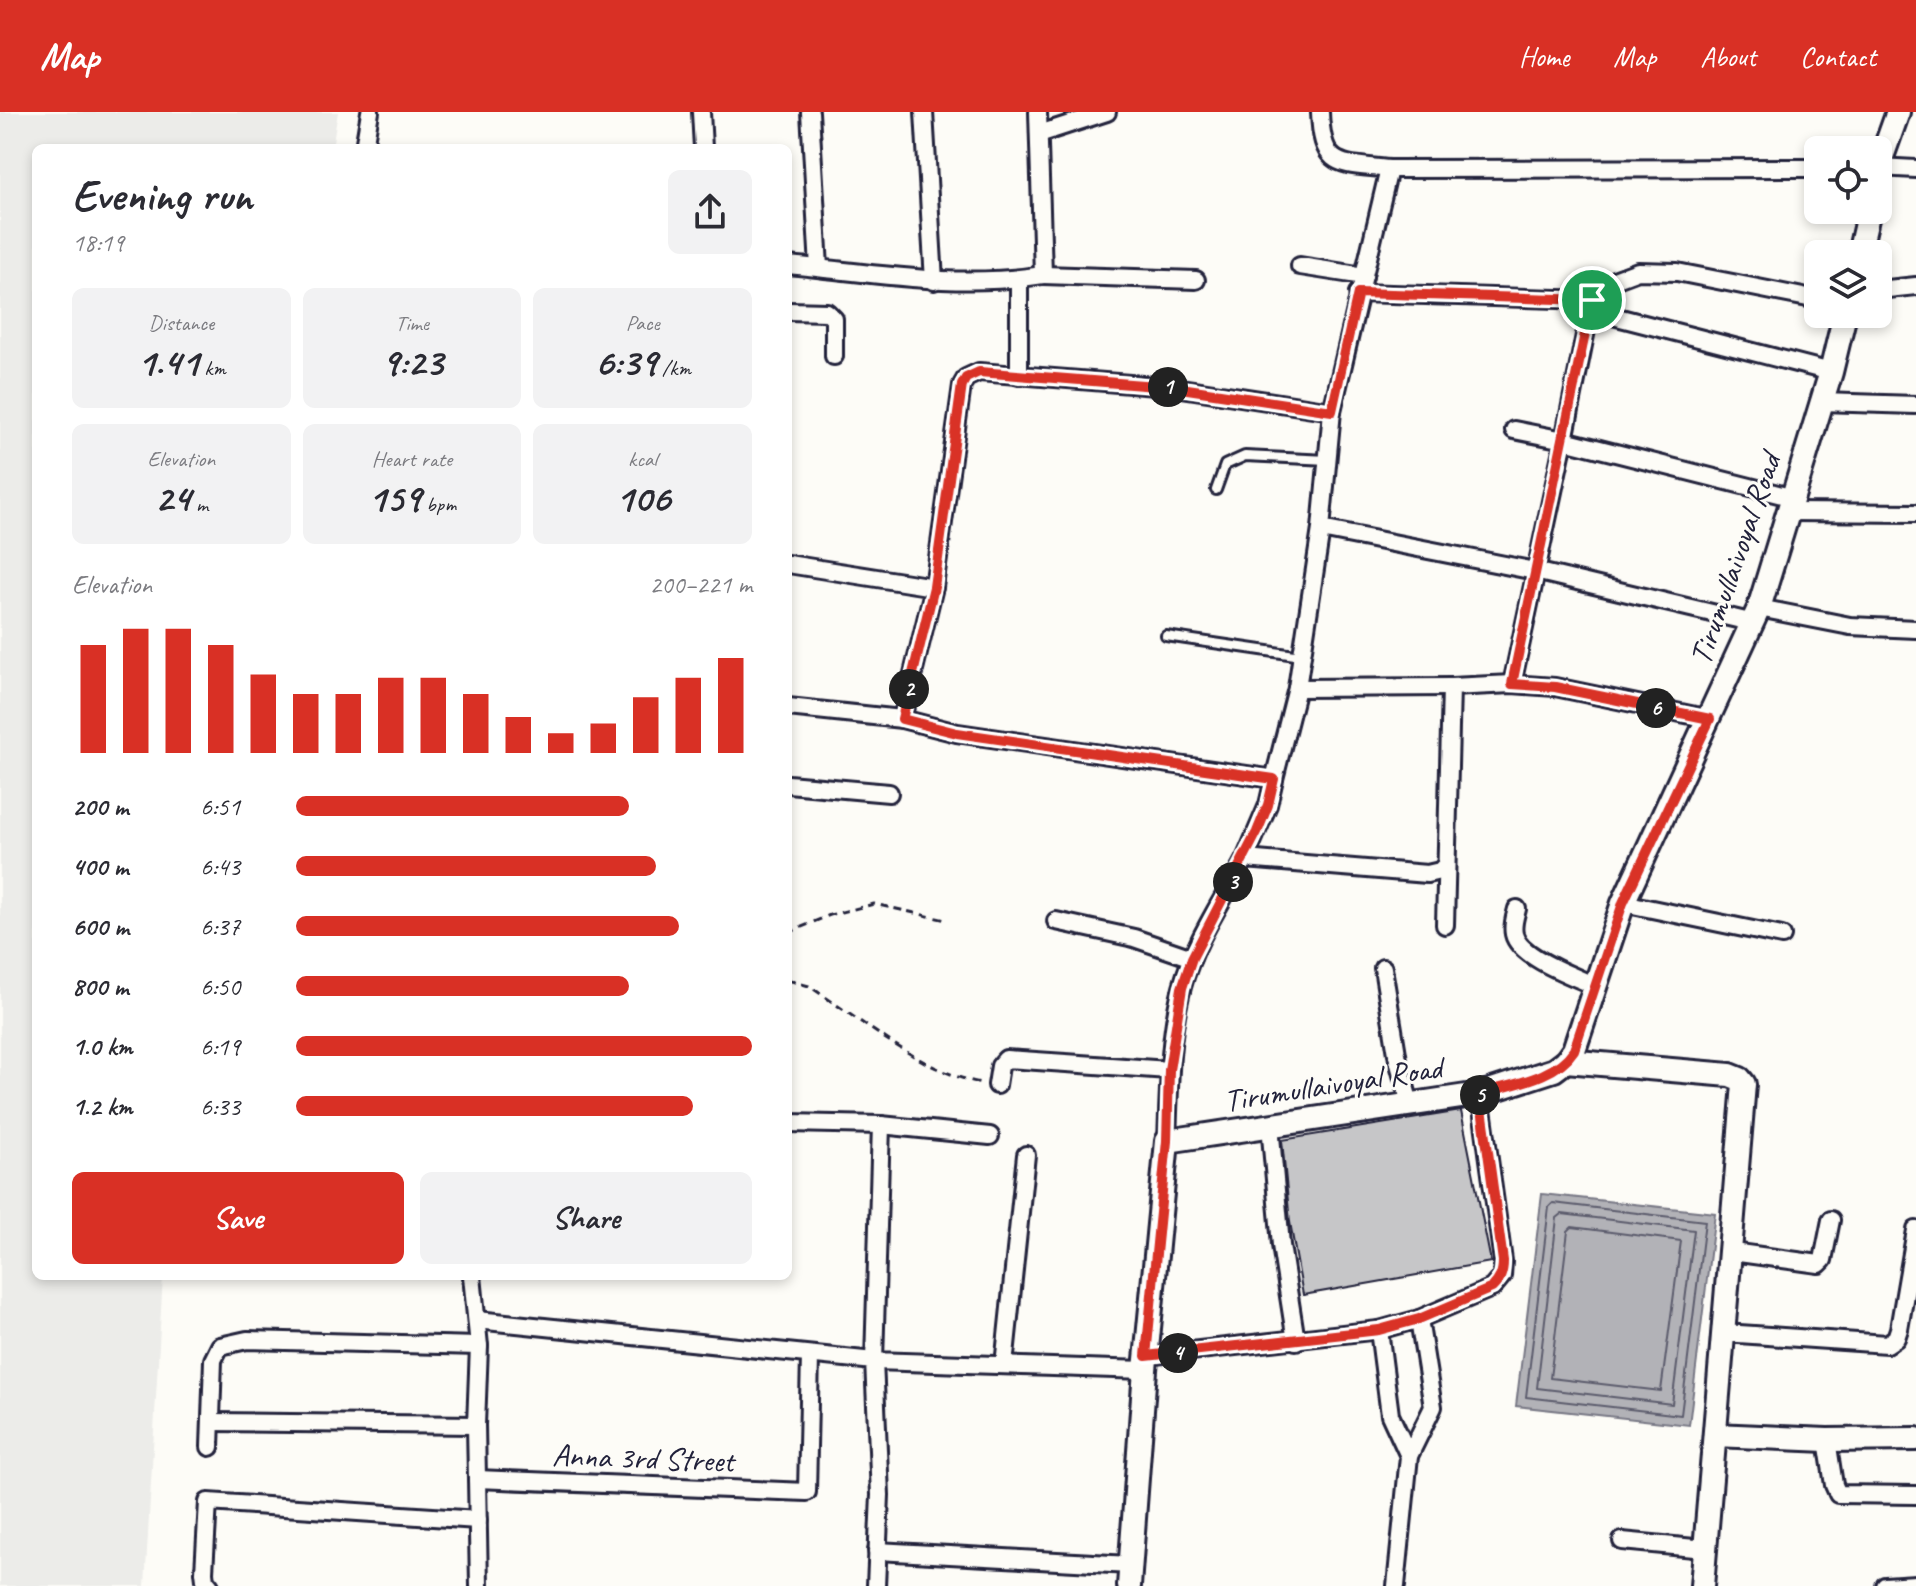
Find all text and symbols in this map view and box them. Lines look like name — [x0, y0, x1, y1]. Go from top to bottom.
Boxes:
text: Map — [40, 33, 99, 80]
text: Home — [1519, 39, 1569, 74]
text: Map — [1613, 39, 1656, 74]
text: About — [1700, 39, 1756, 74]
text: Contact — [1800, 39, 1876, 74]
map controls — [1804, 136, 1892, 328]
button: locate — [1804, 136, 1892, 224]
text: Evening run — [72, 168, 252, 223]
button: share — [668, 170, 752, 254]
text: 18:19 — [72, 226, 124, 259]
button: layers — [1804, 240, 1892, 328]
pin — [1558, 266, 1626, 334]
icon: arrive — [1570, 278, 1614, 322]
text: Distance — [149, 309, 214, 337]
text: Time — [395, 309, 429, 337]
text: Pace — [626, 309, 660, 337]
text: 1.41 — [137, 337, 199, 387]
text: 9:23 — [381, 337, 443, 387]
text: 6:39 — [594, 337, 657, 387]
text: km — [199, 354, 226, 382]
text: /km — [657, 354, 691, 382]
pin: 1 — [1148, 367, 1188, 407]
text: 1 — [1163, 373, 1173, 401]
street label: Tirumullaivoyal Road — [1680, 443, 1792, 670]
text: Elevation — [147, 445, 215, 473]
text: Heart rate — [372, 445, 452, 473]
text: kcal — [628, 445, 657, 473]
text: 24 — [155, 473, 191, 523]
text: 159 — [368, 473, 421, 523]
text: 106 — [615, 473, 670, 523]
text: m — [191, 490, 208, 518]
text: bpm — [421, 490, 456, 518]
text: Elevation — [72, 568, 152, 601]
text: 200–221 m — [649, 568, 752, 601]
pin: 2 — [889, 669, 929, 709]
text: 2 — [904, 675, 914, 703]
pin: 6 — [1636, 688, 1676, 728]
text: 6 — [1651, 694, 1661, 722]
text: 200 m — [72, 790, 128, 823]
text: 6:51 — [200, 790, 240, 823]
text: 400 m — [72, 850, 128, 883]
text: 6:43 — [200, 850, 240, 883]
pin: 3 — [1213, 862, 1253, 902]
text: 3 — [1228, 868, 1238, 896]
text: 600 m — [72, 910, 129, 943]
text: 6:37 — [200, 910, 240, 943]
text: 800 m — [72, 970, 128, 1003]
text: 6:50 — [200, 970, 240, 1003]
text: 1.0 km — [72, 1030, 132, 1063]
text: 6:19 — [200, 1030, 240, 1063]
street label: Tirumullaivoyal Road — [1221, 1046, 1450, 1121]
pin: 5 — [1460, 1075, 1500, 1115]
text: 5 — [1475, 1081, 1485, 1109]
text: 1.2 km — [72, 1090, 132, 1123]
text: 6:33 — [200, 1090, 240, 1123]
button: Save — [72, 1172, 404, 1264]
button: Share — [420, 1172, 752, 1264]
pin: 4 — [1158, 1333, 1198, 1373]
text: 4 — [1173, 1339, 1183, 1367]
street label: Anna 3rd Street — [552, 1434, 738, 1482]

